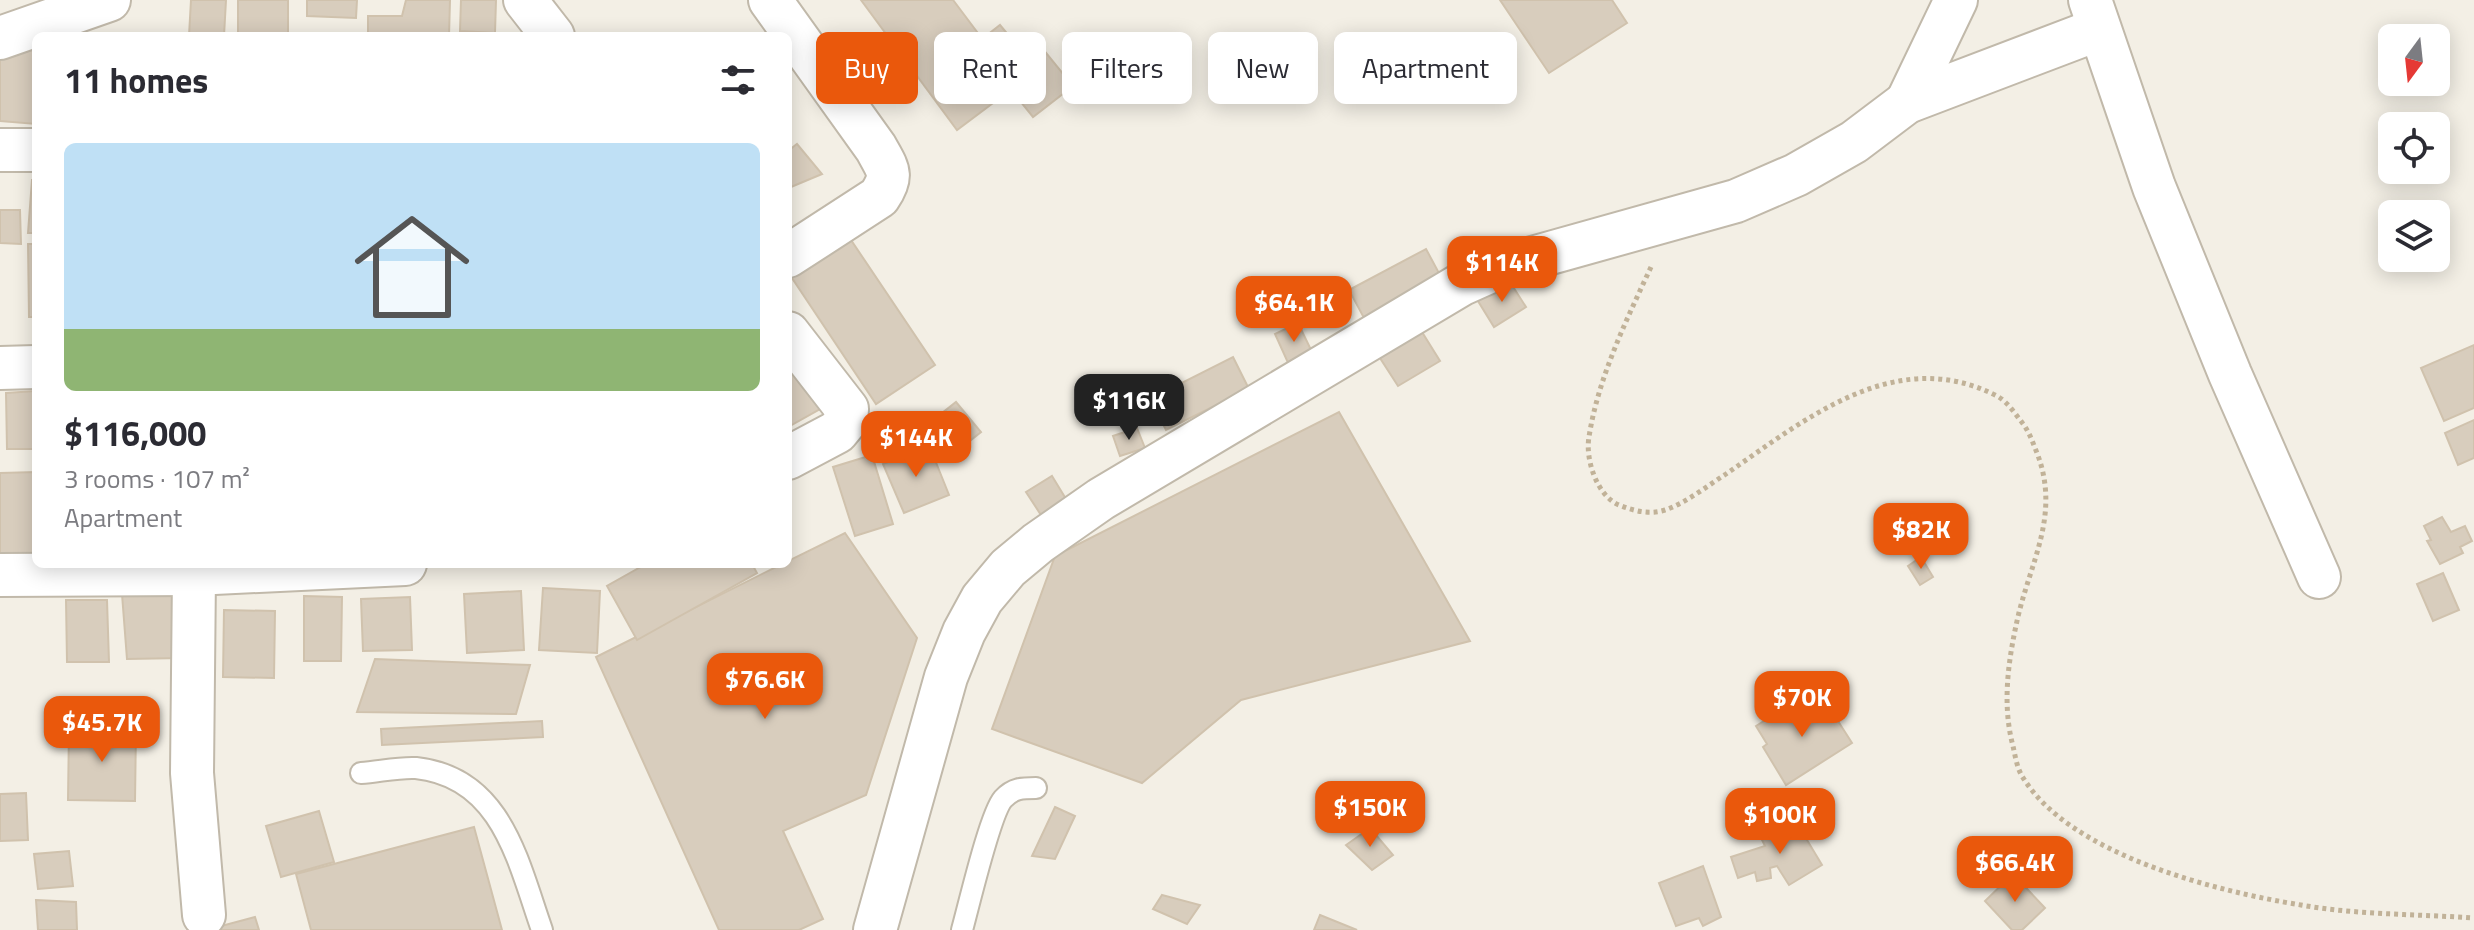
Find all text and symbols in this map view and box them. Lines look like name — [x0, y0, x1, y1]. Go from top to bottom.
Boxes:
north arrow — [2378, 24, 2450, 96]
map controls — [2378, 24, 2450, 272]
chip: Buy — [816, 32, 918, 104]
chip: Rent — [934, 32, 1046, 104]
chip: Filters — [1062, 32, 1192, 104]
chip: New — [1208, 32, 1318, 104]
chip: Apartment — [1334, 32, 1517, 104]
text: 11 homes — [64, 54, 208, 106]
icon: filters — [716, 58, 760, 102]
button: locate — [2378, 112, 2450, 184]
icon: home — [340, 195, 484, 339]
button: layers — [2378, 200, 2450, 272]
pin: $114K — [1446, 236, 1558, 304]
text: $114K — [1465, 242, 1539, 281]
pin: $64.1K — [1229, 276, 1359, 344]
text: $64.1K — [1254, 282, 1334, 321]
pin: $116K — [1073, 374, 1185, 442]
text: $116K — [1092, 380, 1166, 419]
text: $116,000 — [64, 407, 206, 459]
pin: $144K — [860, 411, 972, 479]
text: $144K — [879, 417, 953, 456]
text: 3 rooms · 107 m² — [64, 459, 250, 498]
text: Apartment — [64, 498, 182, 537]
pin: $82K — [1874, 503, 1968, 571]
text: $82K — [1891, 509, 1951, 548]
pin: $76.6K — [700, 653, 830, 721]
text: $76.6K — [725, 659, 805, 698]
pin: $70K — [1755, 671, 1849, 739]
text: $70K — [1772, 677, 1832, 716]
pin: $45.7K — [37, 696, 167, 764]
text: $45.7K — [62, 702, 142, 741]
pin: $150K — [1314, 781, 1426, 849]
text: $150K — [1333, 787, 1407, 826]
pin: $100K — [1724, 788, 1836, 856]
text: $100K — [1743, 794, 1817, 833]
pin: $66.4K — [1950, 836, 2080, 904]
text: $66.4K — [1975, 842, 2055, 881]

